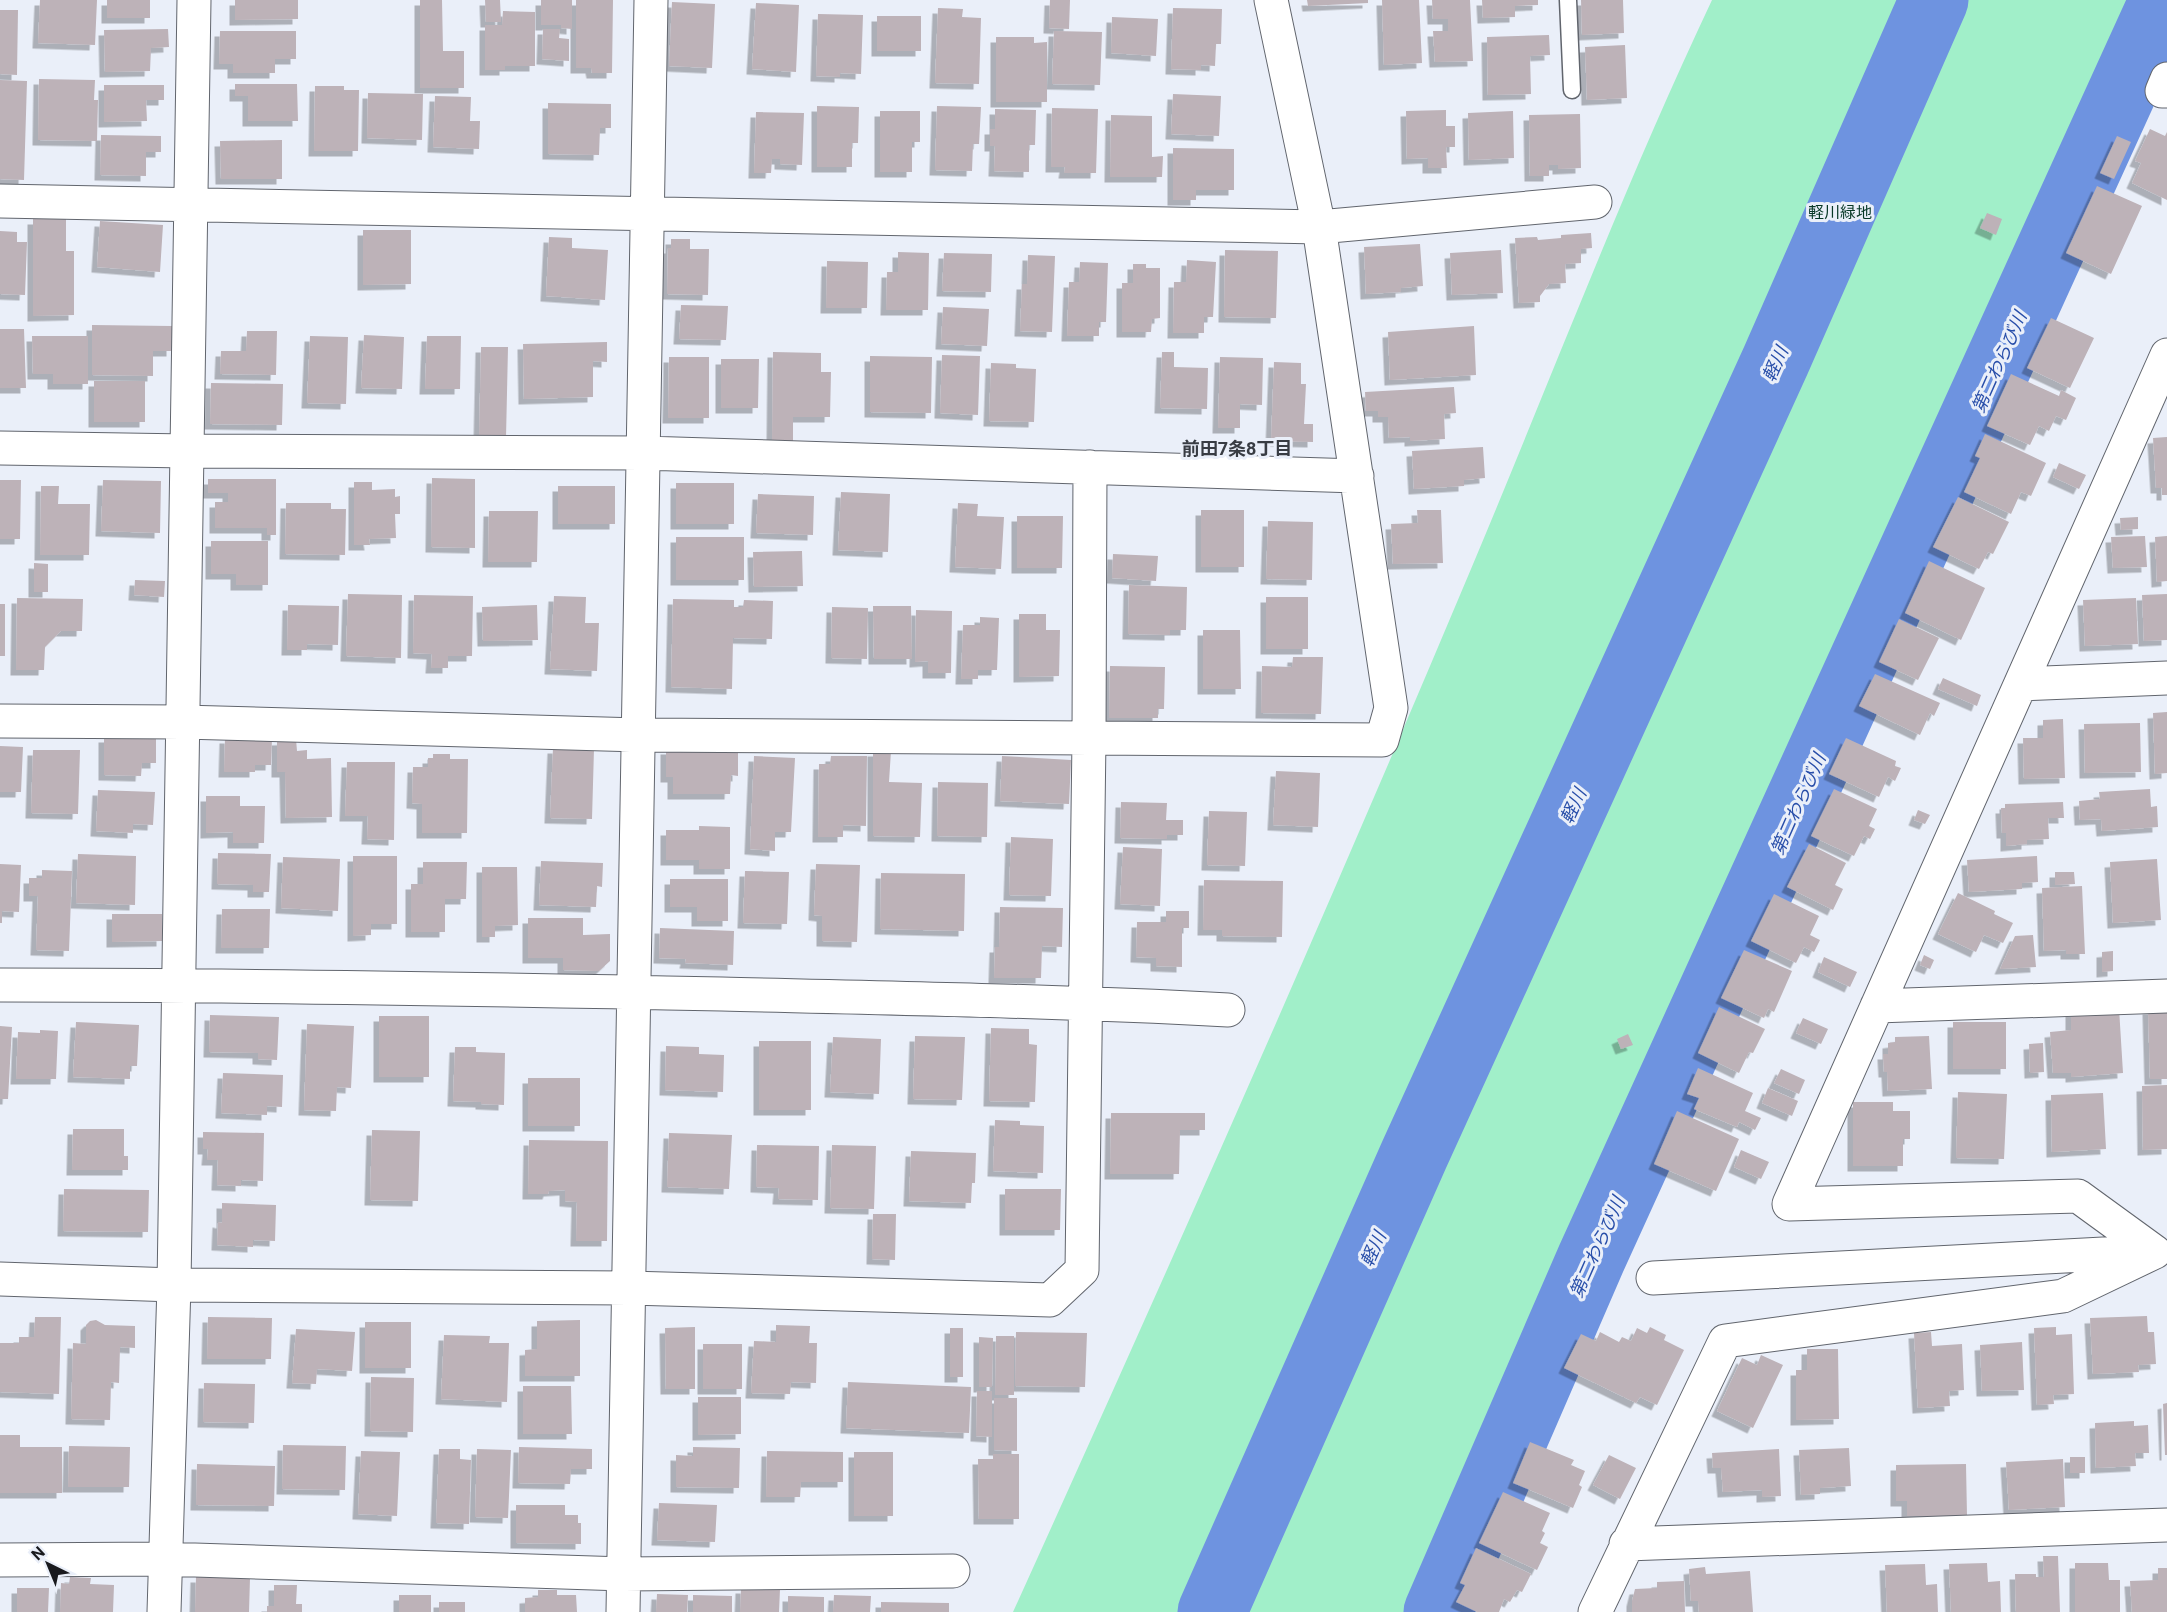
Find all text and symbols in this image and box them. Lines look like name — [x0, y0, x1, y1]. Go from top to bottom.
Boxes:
park label: 軽川緑地 — [1808, 203, 1872, 222]
water label: 第二わらび川 — [1967, 307, 2031, 416]
water label: 軽川 — [1758, 341, 1793, 385]
district label: 前田7条8丁目 — [1182, 438, 1292, 459]
water label: 第二わらび川 — [1766, 749, 1830, 858]
water label: 軽川 — [1556, 783, 1591, 827]
water label: 第二わらび川 — [1565, 1192, 1629, 1301]
water label: 軽川 — [1356, 1226, 1391, 1270]
north arrow — [18, 1534, 78, 1594]
text: N — [28, 1543, 49, 1564]

